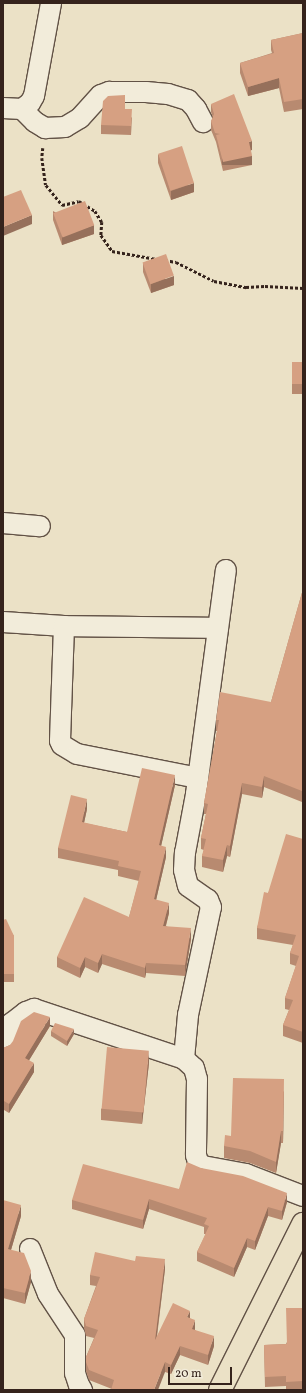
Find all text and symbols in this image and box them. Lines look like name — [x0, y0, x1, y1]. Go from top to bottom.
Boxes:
scale bar — [170, 1359, 234, 1385]
text: 20 m — [175, 1366, 202, 1382]

